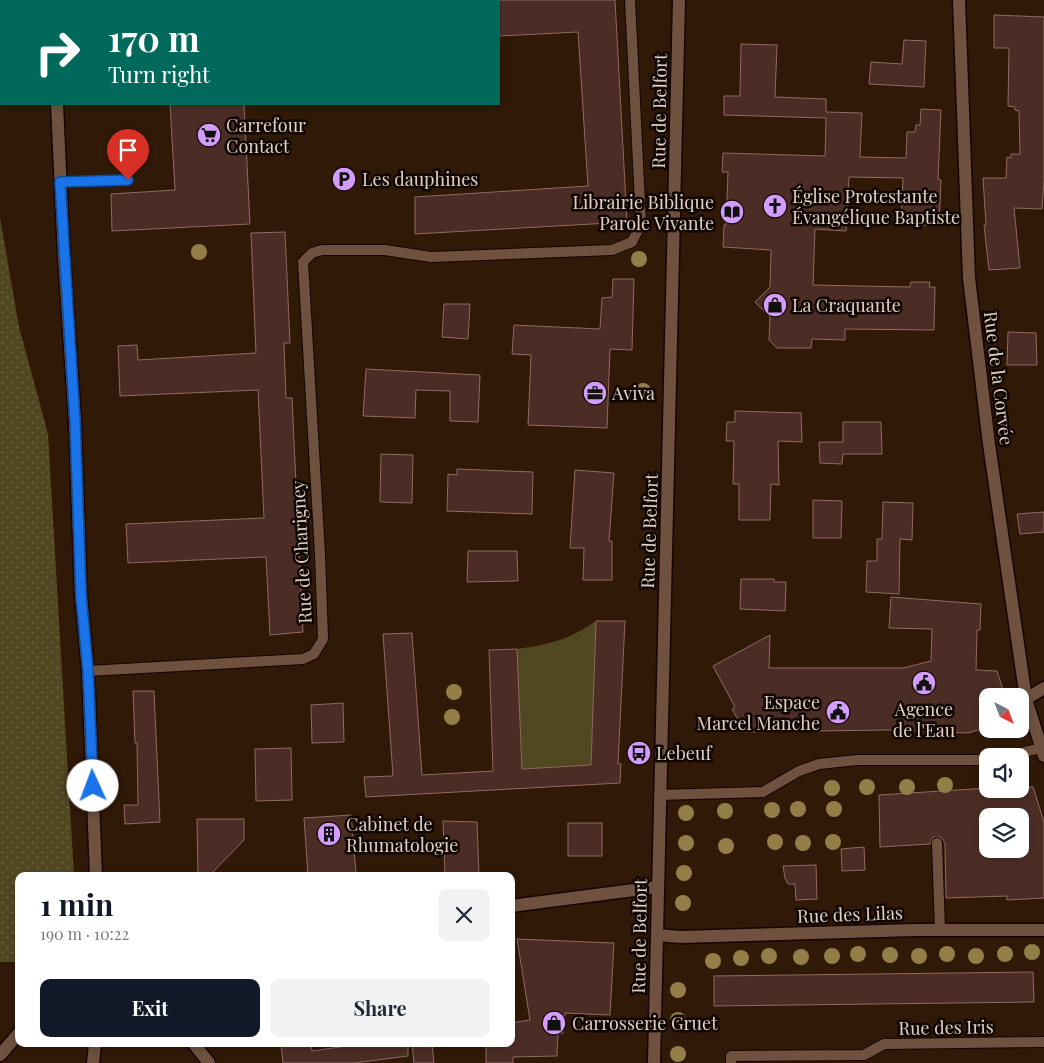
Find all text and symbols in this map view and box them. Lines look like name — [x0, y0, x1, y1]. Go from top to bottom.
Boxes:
text: 170 m — [108, 14, 200, 61]
icon: right — [25, 20, 90, 85]
street label: Rue de Belfort — [646, 53, 672, 169]
text: Turn right — [108, 59, 210, 89]
place label: Carrefour Contact — [226, 113, 306, 158]
supermarket icon: Carrefour Contact — [196, 122, 222, 148]
pin — [107, 129, 149, 180]
icon: arrive — [114, 136, 142, 164]
parking icon: Les dauphines — [331, 166, 357, 192]
place label: Les dauphines — [362, 167, 478, 191]
place label: Église Protestante Évangélique Baptiste — [792, 184, 960, 229]
place label: Librairie Biblique Parole Vivante — [572, 190, 714, 235]
church icon: Église Protestante Évangélique Baptiste — [762, 193, 788, 219]
library icon: Librairie Biblique Parole Vivante — [719, 199, 745, 225]
shop icon: La Craquante — [762, 292, 788, 318]
place label: La Craquante — [792, 293, 901, 317]
street label: Rue de la Corvée — [979, 310, 1019, 446]
office icon: Aviva — [582, 380, 608, 406]
place label: Aviva — [611, 381, 655, 405]
street label: Rue de Belfort — [635, 472, 663, 589]
street label: Rue de Charigney — [285, 480, 317, 624]
public building icon: Agence de l'Eau — [911, 670, 937, 696]
north arrow — [979, 688, 1029, 738]
map controls — [979, 688, 1029, 858]
place label: Espace Marcel Manche — [697, 690, 820, 735]
place label: Agence de l'Eau — [893, 697, 956, 742]
public building icon: Espace Marcel Manche — [825, 699, 851, 725]
bus stop icon: Lebeuf — [626, 740, 652, 766]
place label: Lebeuf — [656, 741, 713, 765]
button: sound — [979, 748, 1029, 798]
position arrow — [66, 759, 118, 811]
button: layers — [979, 808, 1029, 858]
place label: Cabinet de Rhumatologie — [346, 812, 458, 857]
building icon: Cabinet de Rhumatologie — [316, 821, 342, 847]
street label: Rue de Belfort — [626, 878, 652, 994]
text: 1 min — [40, 884, 114, 924]
button: close — [438, 889, 490, 941]
street label: Rue des Lilas — [797, 900, 903, 928]
text: 190 m · 10:22 — [40, 923, 129, 944]
button: Exit — [40, 979, 260, 1037]
button: Share — [270, 979, 490, 1037]
shop icon: Carrosserie Gruet — [541, 1010, 567, 1036]
place label: Carrosserie Gruet — [572, 1011, 718, 1035]
street label: Rue des Iris — [898, 1014, 994, 1040]

